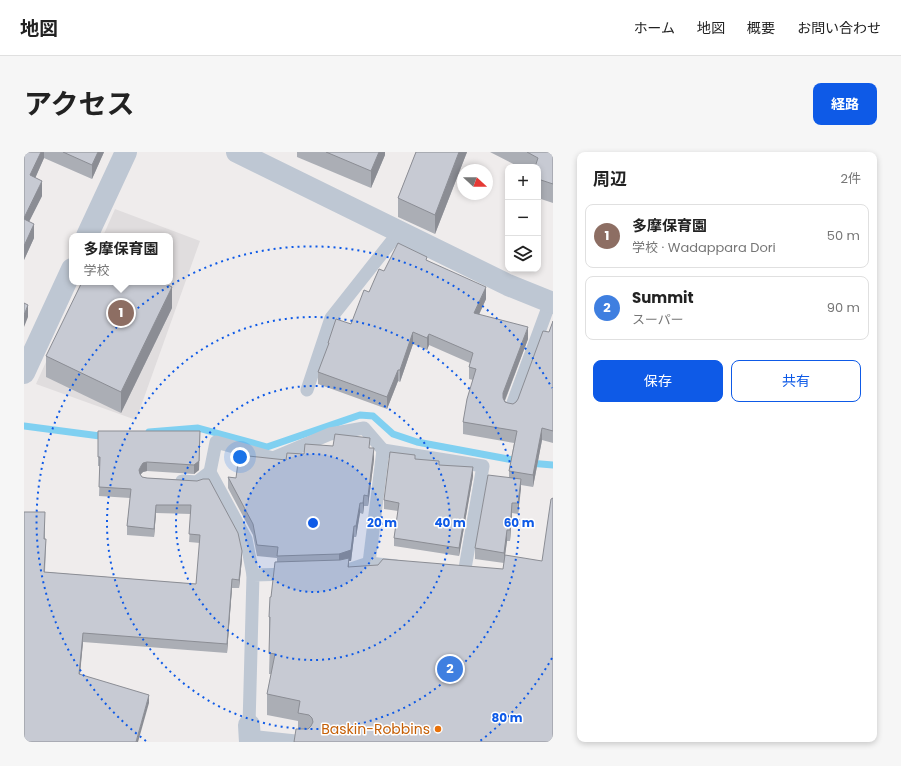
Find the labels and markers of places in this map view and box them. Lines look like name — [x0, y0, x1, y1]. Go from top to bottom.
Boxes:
pin: 1 — [108, 298, 134, 328]
centre of rings — [306, 516, 320, 530]
pin: 2 — [437, 654, 463, 684]
place label: Baskin-Robbins — [321, 719, 430, 739]
marker: Baskin-Robbins — [433, 724, 443, 734]

